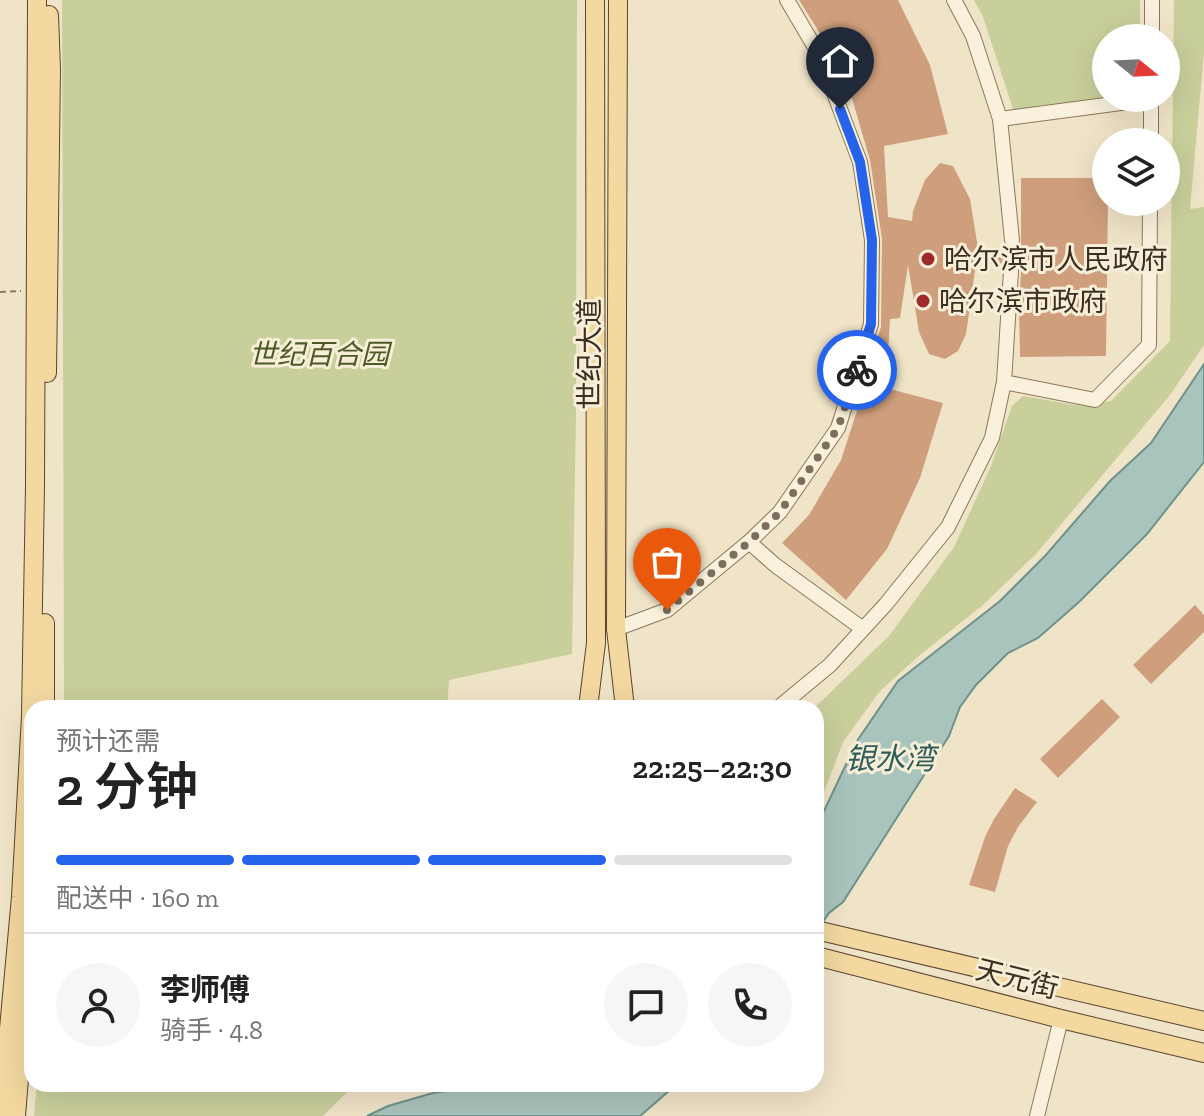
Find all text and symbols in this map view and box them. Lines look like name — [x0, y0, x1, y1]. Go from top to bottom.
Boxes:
north arrow — [1092, 24, 1180, 112]
map controls — [1092, 24, 1180, 216]
pin — [806, 27, 874, 109]
icon: home — [818, 39, 862, 83]
button: layers — [1092, 128, 1180, 216]
place label: 哈尔滨市人民政府 — [944, 243, 1168, 276]
marker: 哈尔滨市人民政府 — [919, 250, 937, 268]
place label: 哈尔滨市政府 — [939, 285, 1107, 318]
marker: 哈尔滨市政府 — [914, 292, 932, 310]
street label: 世纪大道 — [573, 298, 606, 410]
courier — [817, 330, 897, 410]
park label: 世纪百合园 — [249, 338, 393, 371]
icon: bike — [835, 348, 879, 392]
pin — [633, 528, 701, 610]
icon: bag — [645, 540, 689, 584]
text: 预计还需 — [56, 725, 160, 757]
water label: 银水湾 — [845, 741, 940, 777]
text: 22:25–22:30 — [632, 750, 792, 786]
text: 2 分钟 — [56, 756, 198, 818]
text: 配送中 · 160 m — [56, 882, 219, 914]
street label: 天元街 — [972, 953, 1062, 1005]
button: person — [56, 963, 140, 1047]
button: chat — [604, 963, 688, 1047]
button: phone — [708, 963, 792, 1047]
text: 李师傅 — [160, 972, 250, 1008]
text: 骑手 · 4.8 — [160, 1014, 263, 1046]

